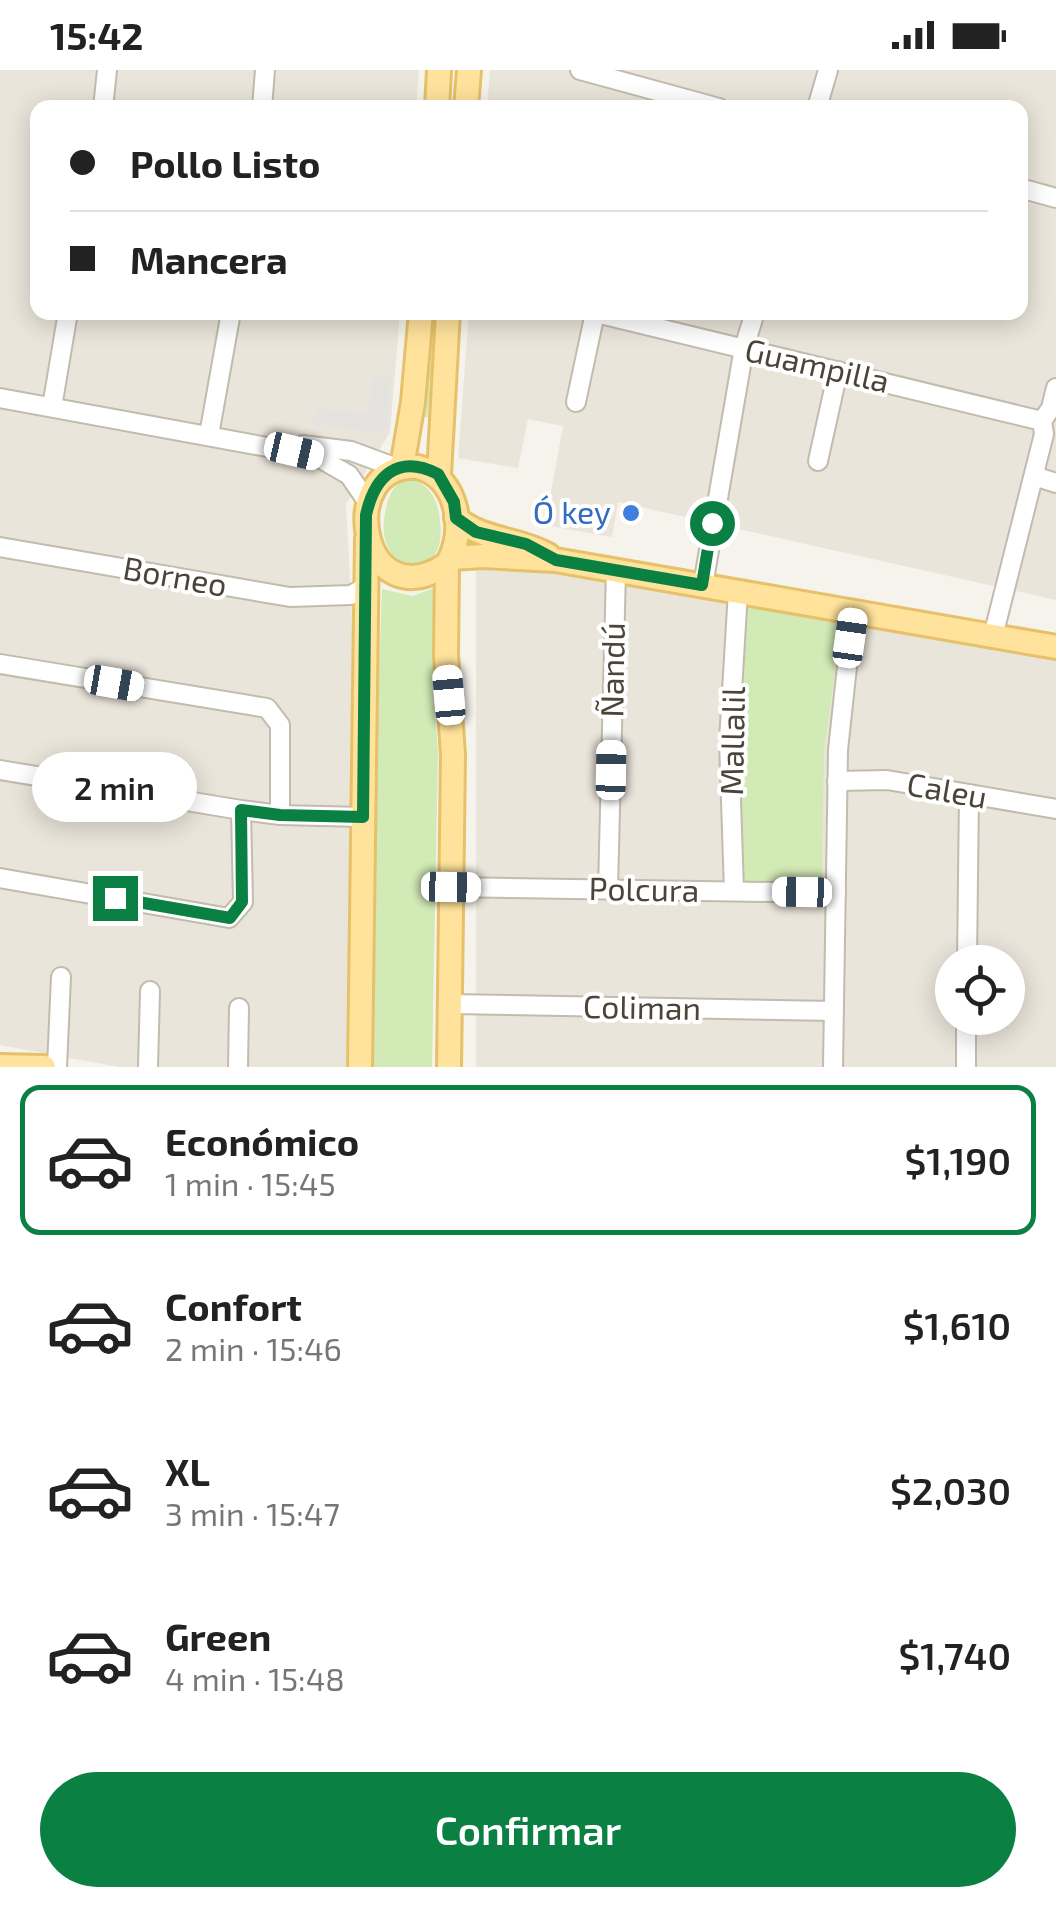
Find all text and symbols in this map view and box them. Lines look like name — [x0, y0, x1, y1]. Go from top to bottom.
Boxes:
text: 15:42 — [50, 12, 143, 58]
text: Pollo Listo — [130, 140, 320, 186]
text: Mancera — [130, 236, 288, 282]
street label: Guampilla — [742, 329, 893, 399]
car — [261, 430, 327, 472]
place label: Ó key — [533, 492, 611, 530]
route start — [690, 501, 735, 546]
marker: Ó key — [620, 502, 642, 524]
street label: Borneo — [120, 547, 230, 603]
car — [831, 606, 869, 670]
street label: Ñandú — [591, 622, 631, 718]
car — [82, 663, 146, 703]
car — [431, 664, 467, 726]
street label: Mallalil — [711, 686, 751, 796]
car — [595, 740, 627, 800]
callout: 2 min — [32, 753, 198, 823]
street label: Caleu — [904, 763, 990, 815]
text: 2 min — [74, 768, 155, 806]
street label: Polcura — [588, 868, 700, 908]
car — [421, 871, 481, 903]
route end — [93, 876, 138, 921]
car — [772, 876, 832, 908]
map controls — [935, 945, 1025, 1035]
button: locate — [935, 945, 1025, 1035]
street label: Coliman — [583, 986, 701, 1026]
icon: car — [45, 1115, 135, 1205]
text: Económico — [165, 1118, 359, 1164]
text: $1,190 — [904, 1137, 1011, 1183]
text: 1 min · 15:45 — [165, 1164, 336, 1202]
icon: car — [45, 1280, 135, 1370]
text: Confort — [165, 1283, 302, 1329]
text: $1,610 — [903, 1302, 1011, 1348]
text: 2 min · 15:46 — [165, 1329, 342, 1367]
icon: car — [45, 1445, 135, 1535]
text: XL — [165, 1448, 210, 1494]
text: $2,030 — [890, 1467, 1011, 1513]
text: 3 min · 15:47 — [165, 1494, 340, 1532]
icon: car — [45, 1610, 135, 1700]
text: Green — [165, 1613, 271, 1659]
text: $1,740 — [898, 1632, 1011, 1678]
text: 4 min · 15:48 — [165, 1659, 345, 1697]
button: Confirmar — [40, 1772, 1016, 1887]

